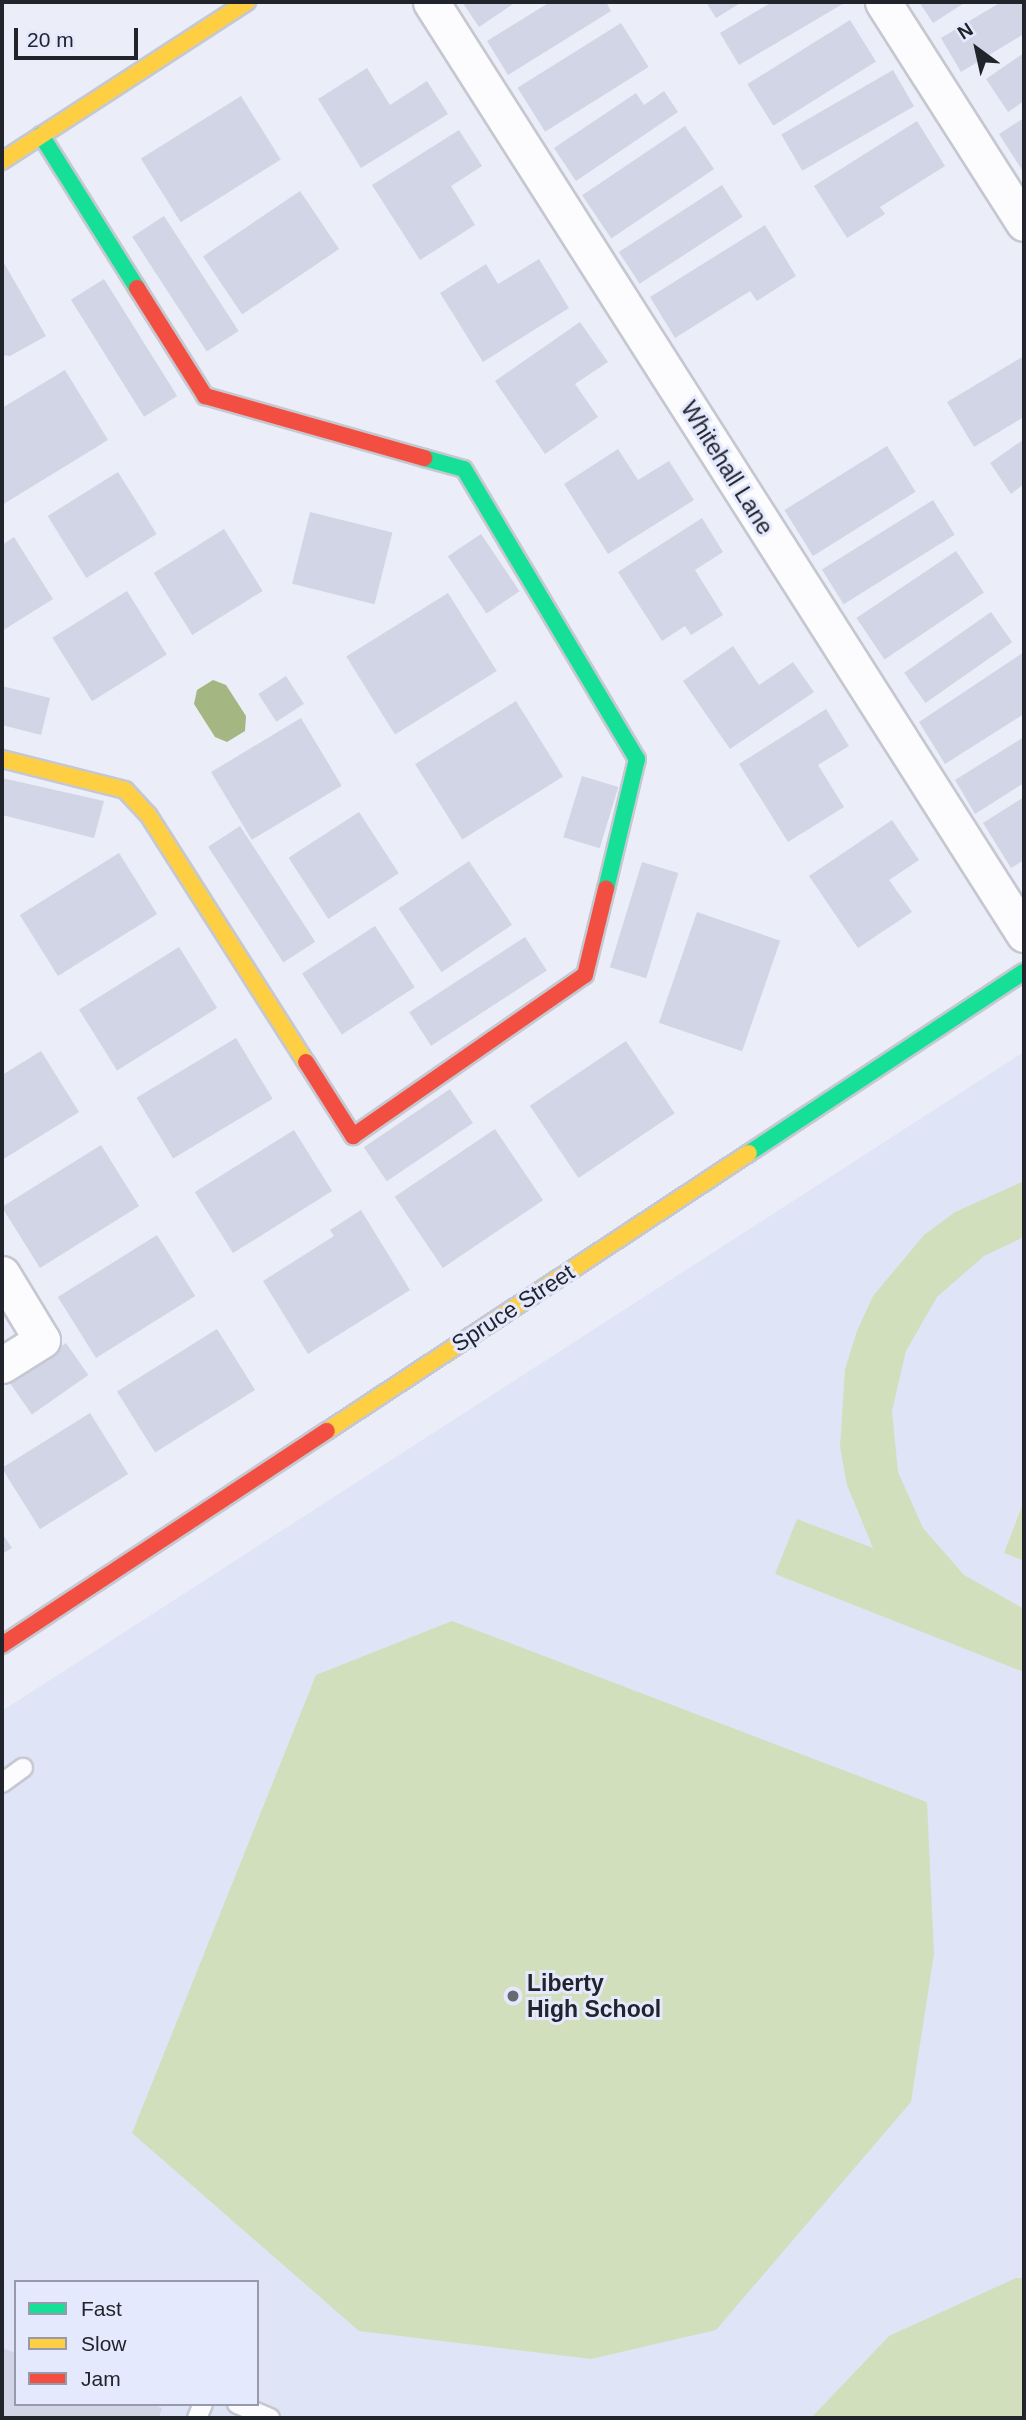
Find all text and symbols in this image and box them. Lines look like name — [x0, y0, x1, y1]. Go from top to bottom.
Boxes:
scale bar — [18, 14, 142, 58]
north arrow — [942, 14, 1012, 84]
text: N — [954, 18, 977, 44]
text: 20 m — [27, 28, 74, 51]
street label: Whitehall Lane — [675, 396, 779, 540]
street label: Spruce Street — [447, 1258, 579, 1358]
place label: Liberty High School — [527, 1969, 661, 2023]
marker: Liberty High School — [505, 1988, 521, 2004]
legend — [14, 2280, 259, 2406]
text: Fast — [81, 2297, 122, 2320]
text: Slow — [81, 2332, 127, 2355]
text: Jam — [81, 2367, 121, 2390]

